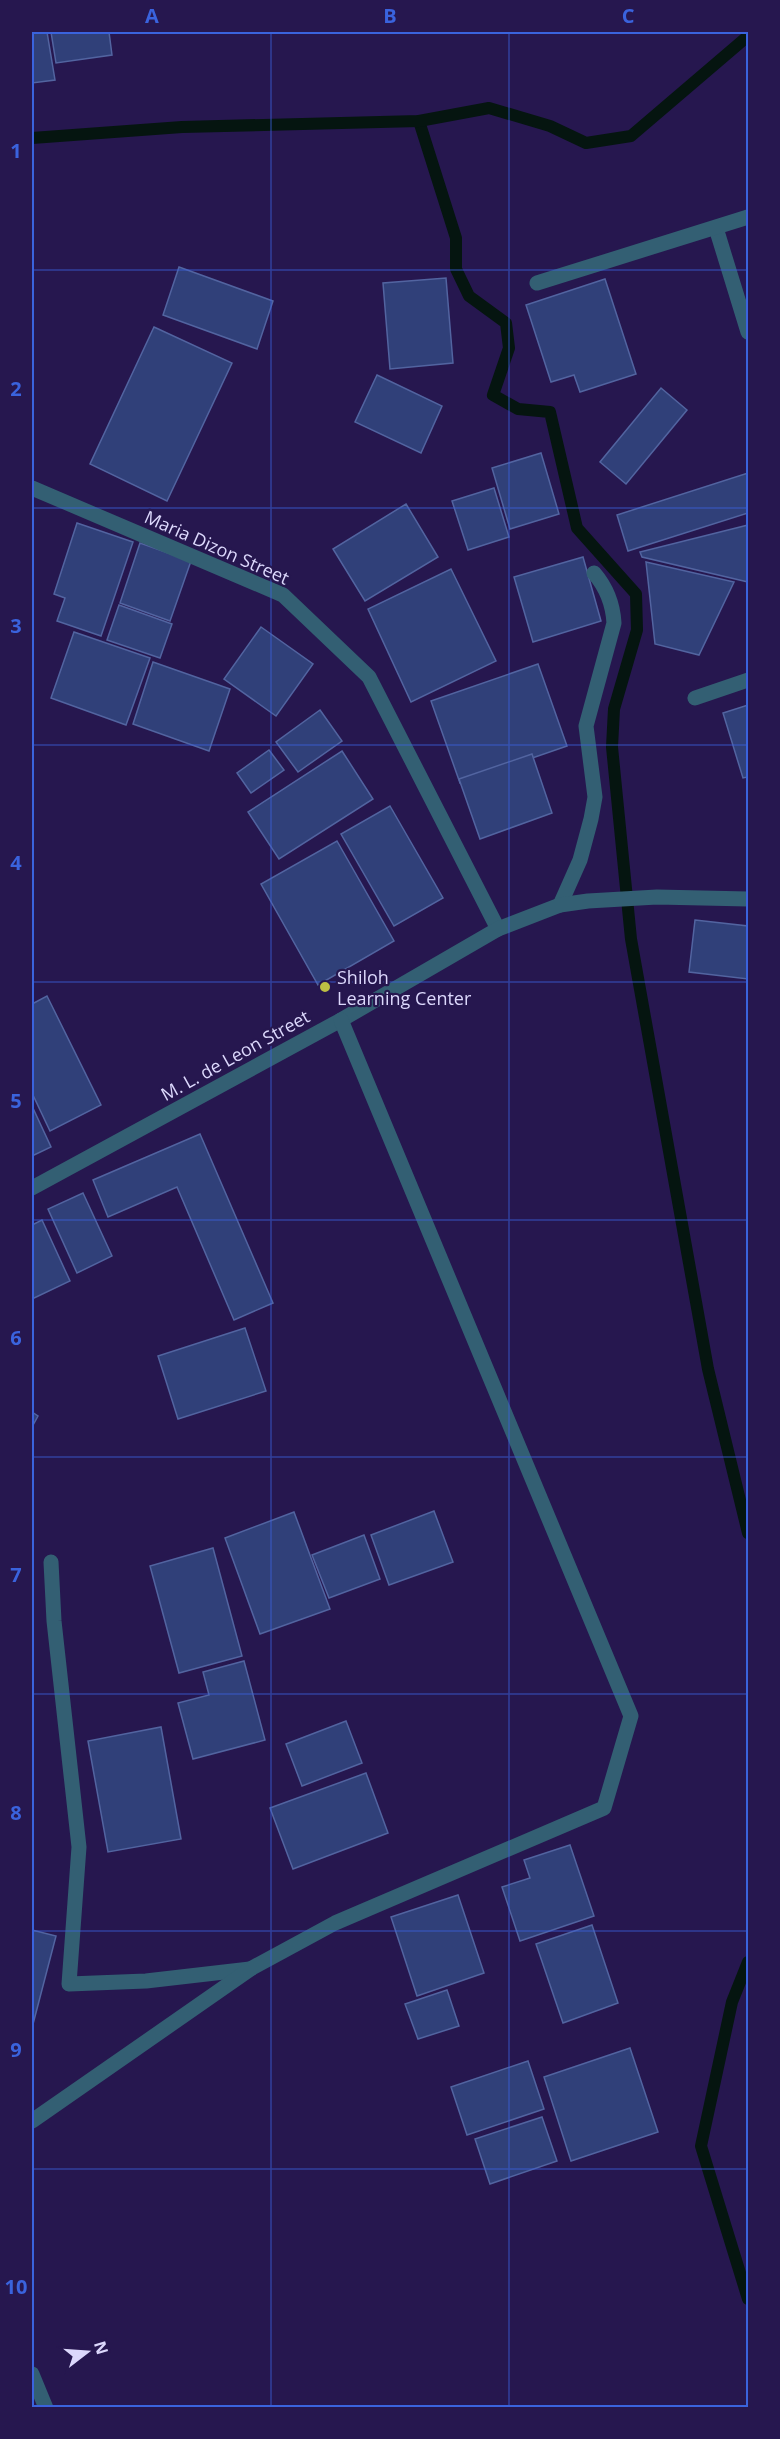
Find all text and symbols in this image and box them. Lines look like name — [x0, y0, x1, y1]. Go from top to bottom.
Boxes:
text: A — [145, 2, 159, 29]
text: B — [383, 2, 397, 29]
text: C — [622, 2, 635, 29]
text: 1 — [10, 137, 22, 164]
text: 2 — [10, 375, 22, 402]
street label: Maria Dizon Street — [141, 504, 293, 590]
text: 3 — [10, 612, 22, 639]
text: 4 — [10, 849, 22, 876]
place label: Shiloh Learning Center — [337, 965, 472, 1010]
marker: Shiloh Learning Center — [318, 980, 332, 994]
street label: M. L. de Leon Street — [156, 1004, 314, 1106]
text: 5 — [10, 1087, 22, 1114]
text: 6 — [10, 1324, 22, 1351]
text: 7 — [10, 1561, 22, 1588]
text: 8 — [10, 1799, 22, 1826]
text: 9 — [10, 2036, 22, 2063]
text: 10 — [5, 2273, 27, 2300]
north arrow — [57, 2322, 117, 2382]
text: N — [89, 2338, 114, 2357]

